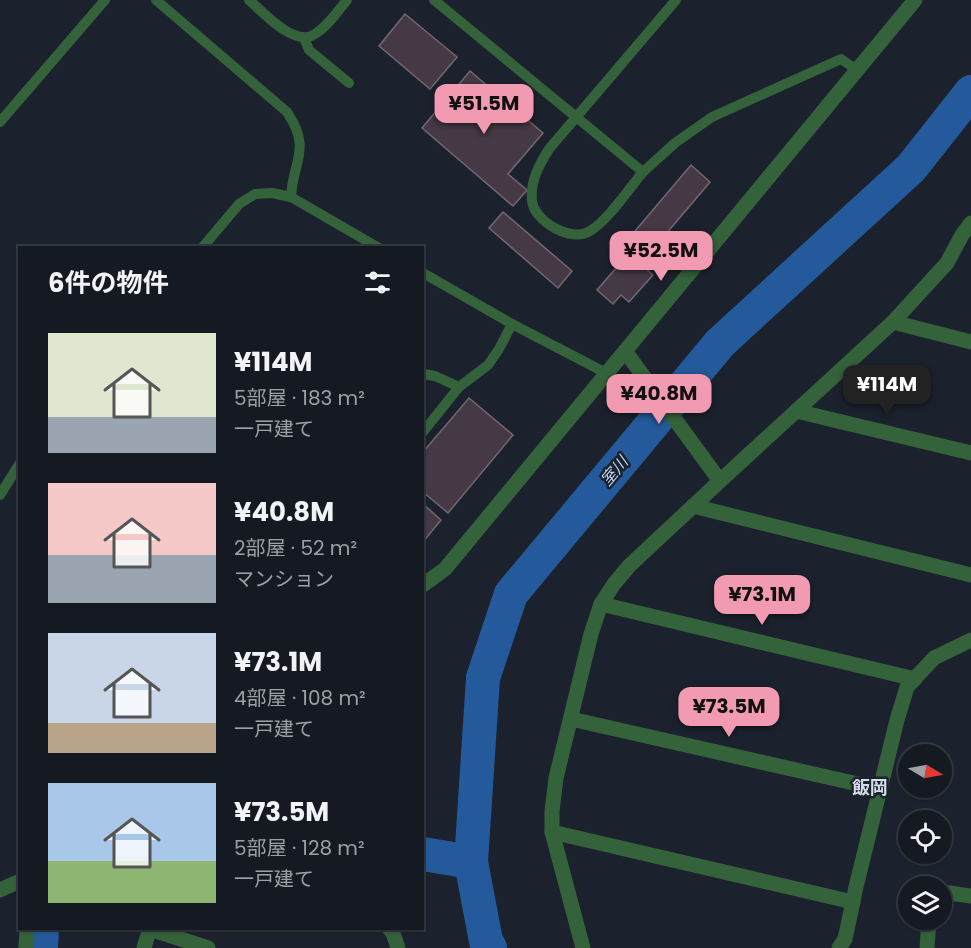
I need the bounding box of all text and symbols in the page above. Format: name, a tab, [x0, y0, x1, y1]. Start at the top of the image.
pin: ¥51.5M	[435, 84, 533, 135]
text: ¥51.5M	[449, 89, 519, 117]
pin: ¥52.5M	[612, 231, 710, 282]
text: ¥52.5M	[624, 236, 698, 264]
text: 6件の物件	[48, 265, 169, 301]
icon: filters	[361, 266, 394, 299]
text: ¥114M	[234, 344, 312, 380]
icon: home	[96, 357, 168, 429]
pin: ¥114M	[845, 365, 929, 416]
text: ¥114M	[857, 370, 917, 398]
pin: ¥40.8M	[610, 374, 708, 425]
text: ¥40.8M	[621, 379, 697, 407]
text: 5部屋 · 183 m²	[234, 384, 365, 412]
text: 一戸建て	[234, 415, 314, 443]
water label: 室川	[595, 450, 635, 491]
text: ¥40.8M	[234, 494, 334, 530]
icon: home	[96, 507, 168, 579]
text: 2部屋 · 52 m²	[234, 534, 357, 562]
text: マンション	[234, 565, 334, 593]
pin: ¥73.1M	[713, 575, 811, 626]
text: ¥73.1M	[728, 580, 796, 608]
text: ¥73.1M	[234, 644, 322, 680]
icon: home	[96, 657, 168, 729]
text: 4部屋 · 108 m²	[234, 684, 366, 712]
pin: ¥73.5M	[680, 687, 778, 738]
text: ¥73.5M	[692, 692, 766, 720]
text: 一戸建て	[234, 715, 314, 743]
north arrow	[898, 744, 952, 798]
map controls	[898, 744, 952, 930]
district label: 飯岡	[852, 775, 888, 800]
text: ¥73.5M	[234, 794, 329, 830]
icon: home	[96, 807, 168, 879]
button: locate	[898, 810, 952, 864]
text: 5部屋 · 128 m²	[234, 834, 365, 862]
text: 一戸建て	[234, 865, 314, 893]
button: layers	[898, 876, 952, 930]

